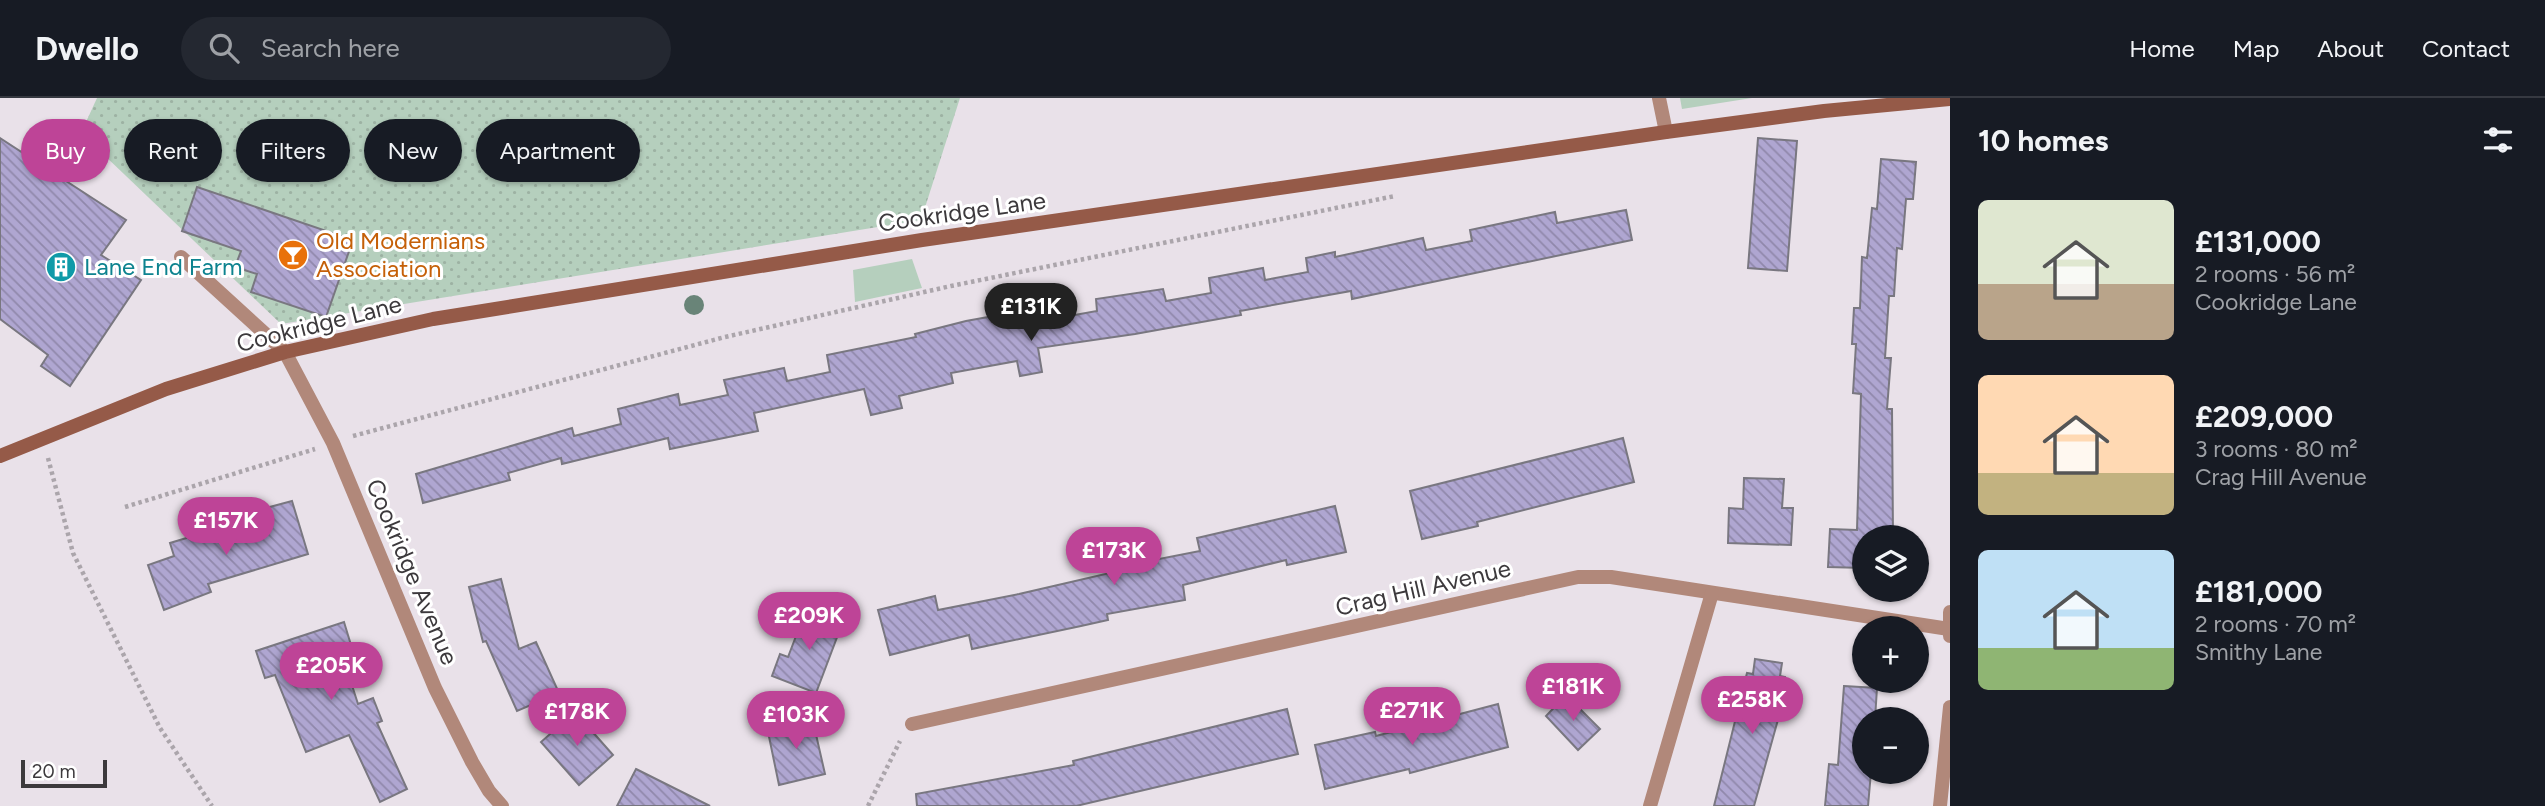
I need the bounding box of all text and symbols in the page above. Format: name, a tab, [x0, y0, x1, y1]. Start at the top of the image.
search box	[181, 17, 671, 80]
text: Dwello	[35, 29, 139, 68]
icon: search	[205, 29, 243, 67]
text: Search here	[261, 32, 400, 64]
text: Home	[2129, 34, 2195, 63]
text: Map	[2233, 34, 2279, 63]
text: About	[2317, 34, 2384, 63]
text: Contact	[2422, 34, 2510, 63]
chip: Buy	[21, 119, 110, 182]
chip: Rent	[124, 119, 222, 182]
chip: Filters	[236, 119, 350, 182]
chip: New	[364, 119, 462, 182]
chip: Apartment	[476, 119, 640, 182]
icon: filters	[2479, 121, 2517, 159]
text: 10 homes	[1978, 122, 2109, 159]
street label: Cookridge Lane	[876, 185, 1048, 238]
text: £131,000	[2195, 223, 2321, 260]
place label: Old Modernians Association	[316, 226, 485, 283]
icon: home	[2034, 228, 2118, 312]
bar icon: Old Modernians Association	[276, 238, 310, 272]
building icon: Lane End Farm	[44, 250, 78, 284]
place label: Lane End Farm	[84, 252, 242, 281]
text: 2 rooms · 56 m²	[2195, 260, 2355, 288]
pin: £131K	[982, 284, 1080, 343]
text: Cookridge Lane	[2195, 288, 2357, 316]
street label: Cookridge Lane	[233, 289, 404, 358]
text: £131K	[1000, 292, 1062, 320]
text: £209,000	[2195, 398, 2333, 435]
icon: home	[2034, 403, 2118, 487]
text: 3 rooms · 80 m²	[2195, 435, 2358, 463]
text: Crag Hill Avenue	[2195, 463, 2366, 491]
street label: Cookridge Avenue	[360, 475, 465, 669]
pin: £157K	[177, 498, 275, 557]
text: £157K	[194, 506, 258, 534]
map controls	[1852, 525, 1929, 784]
button: layers	[1852, 525, 1929, 602]
pin: £173K	[1065, 528, 1163, 587]
text: £173K	[1082, 536, 1146, 564]
street label: Crag Hill Avenue	[1332, 553, 1513, 622]
text: £181,000	[2195, 573, 2323, 610]
icon: home	[2034, 578, 2118, 662]
pin: £209K	[760, 592, 858, 652]
text: £209K	[774, 601, 844, 629]
text: 2 rooms · 70 m²	[2195, 610, 2356, 638]
button: +	[1852, 616, 1929, 693]
text: Smithy Lane	[2195, 638, 2322, 666]
pin: £205K	[282, 642, 380, 702]
text: £205K	[296, 651, 366, 679]
pin: £181K	[1524, 664, 1622, 723]
text: £181K	[1542, 672, 1604, 700]
pin: £258K	[1703, 676, 1801, 736]
text: £258K	[1717, 685, 1787, 713]
pin: £178K	[528, 688, 626, 748]
pin: £271K	[1363, 688, 1461, 747]
pin: £103K	[747, 692, 845, 751]
text: £271K	[1380, 696, 1444, 724]
text: £178K	[544, 697, 610, 725]
text: £103K	[763, 700, 829, 728]
button: −	[1852, 707, 1929, 784]
scale bar	[21, 757, 107, 789]
text: 20 m	[32, 760, 76, 783]

